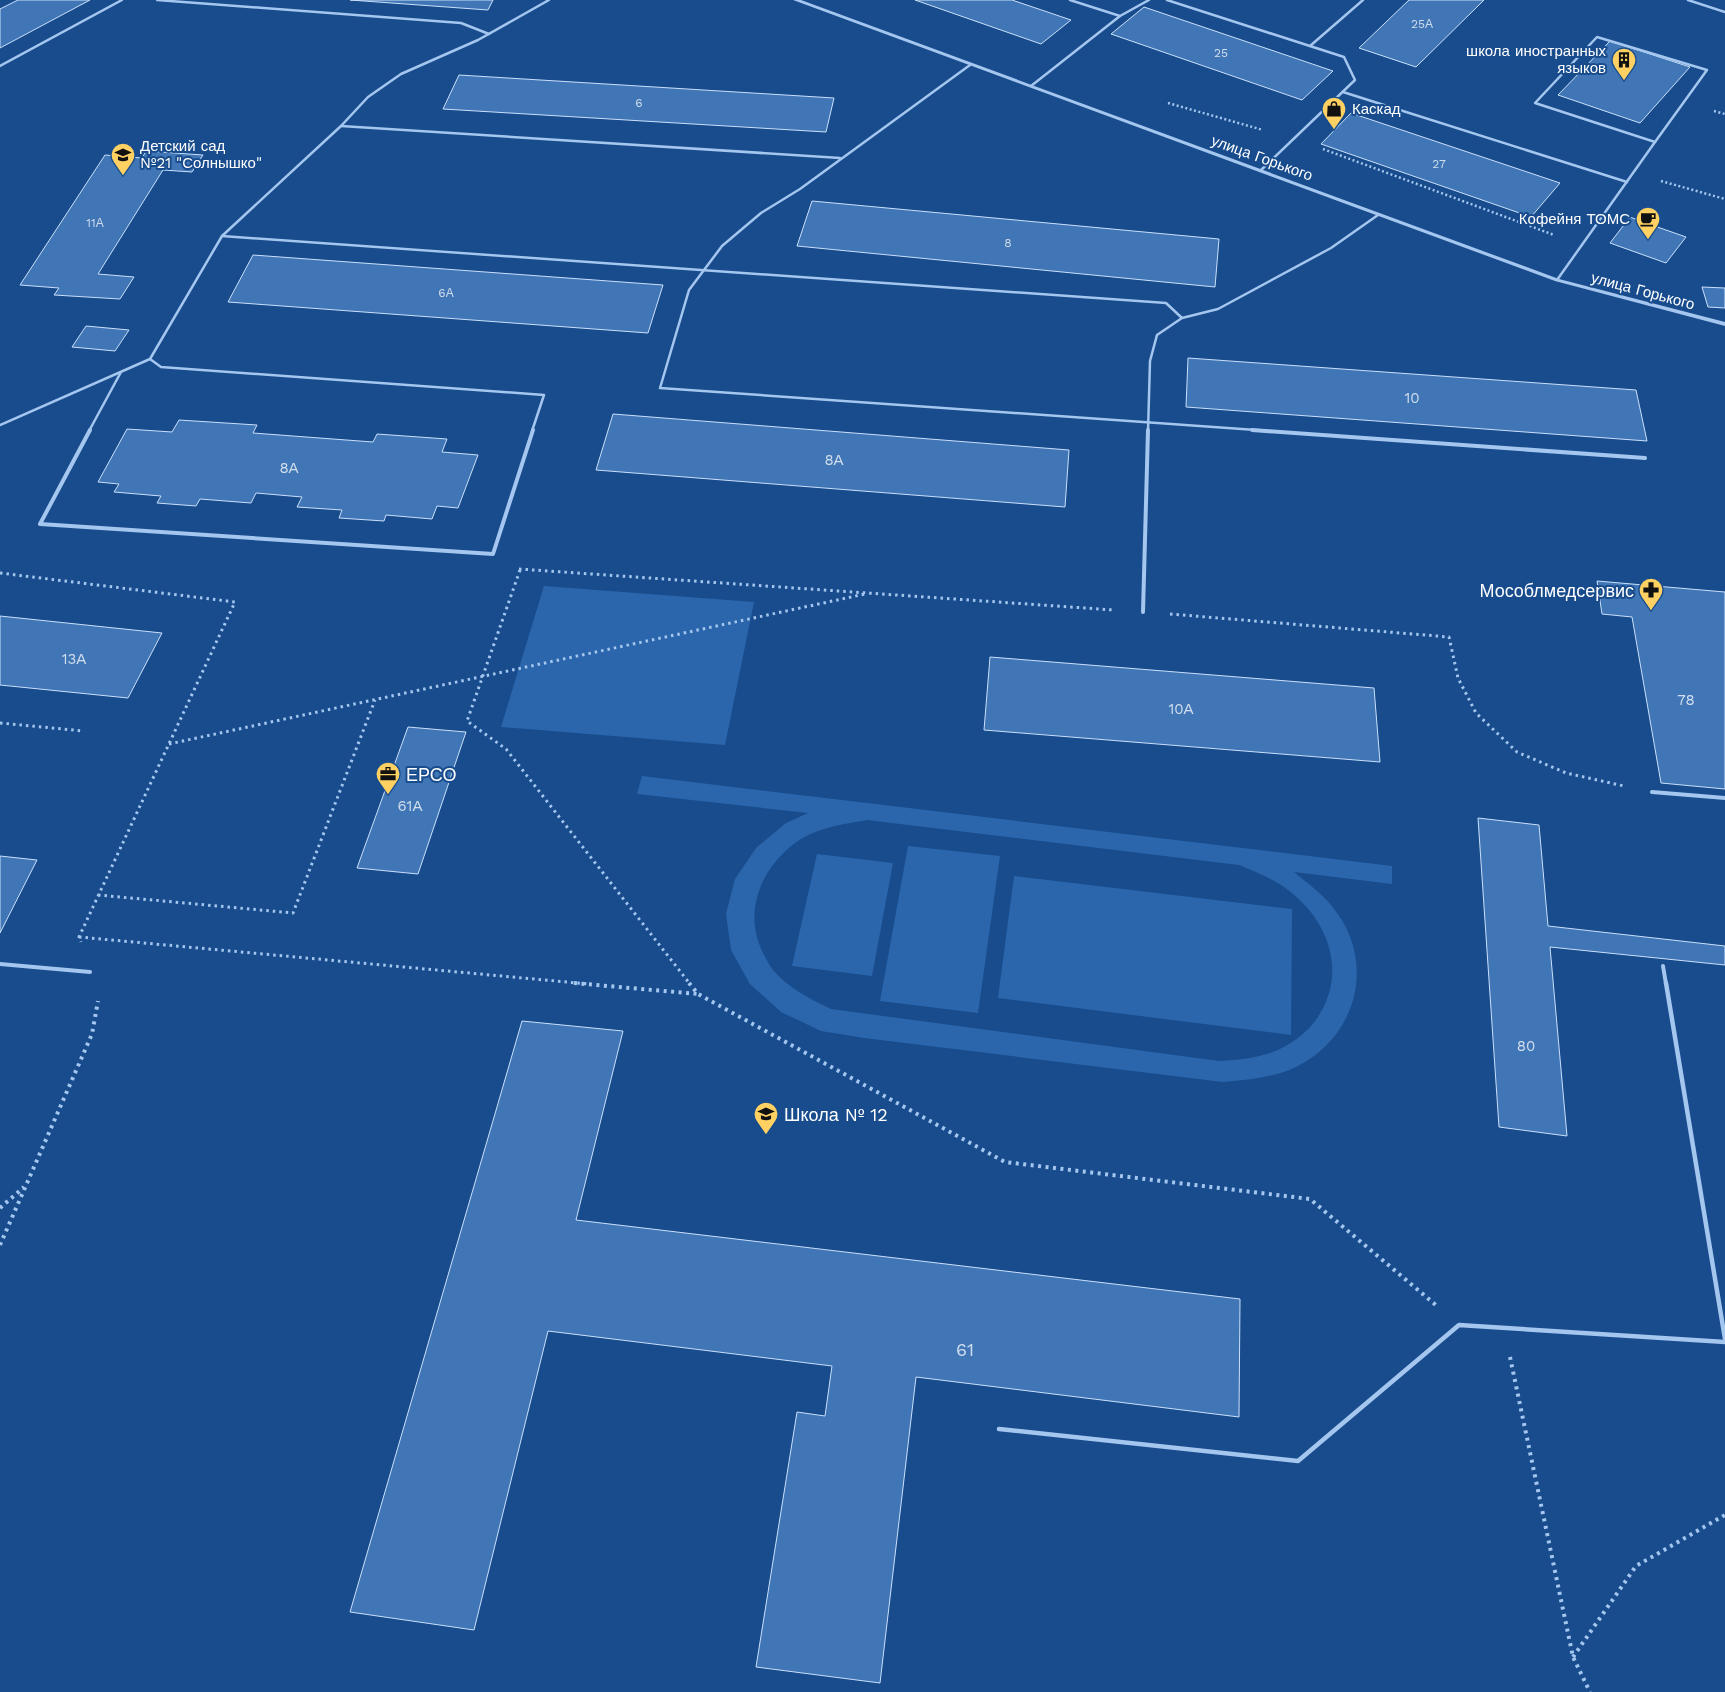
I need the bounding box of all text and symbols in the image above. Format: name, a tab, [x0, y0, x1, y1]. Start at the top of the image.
house number: 25А	[1411, 17, 1433, 31]
place label: школа иностранных языков	[1466, 42, 1606, 77]
house number: 25	[1214, 46, 1228, 60]
building icon: школа иностранных языков	[1611, 47, 1637, 81]
house number: 6	[635, 96, 643, 110]
shop icon: Каскад	[1321, 96, 1347, 130]
place label: Каскад	[1352, 100, 1401, 118]
street label: улица Горького	[1209, 131, 1315, 185]
place label: Детский сад №21 "Солнышко"	[140, 137, 262, 172]
school or university icon: Детский сад №21 "Солнышко"	[110, 142, 136, 176]
house number: 27	[1432, 157, 1446, 171]
cafe icon: Кофейня ТОМС	[1635, 206, 1661, 240]
place label: Кофейня ТОМС	[1519, 210, 1630, 228]
house number: 11А	[86, 216, 104, 230]
house number: 8	[1004, 236, 1012, 250]
street label: улица Горького	[1589, 269, 1697, 313]
house number: 6А	[438, 286, 454, 300]
house number: 10	[1404, 389, 1420, 407]
house number: 8А	[824, 451, 844, 469]
house number: 8А	[279, 459, 299, 477]
pharmacy icon: Мособлмедсервис	[1638, 577, 1664, 611]
place label: Мособлмедсервис	[1479, 580, 1634, 601]
house number: 13А	[62, 650, 86, 668]
house number: 78	[1677, 691, 1695, 709]
house number: 10А	[1168, 700, 1194, 718]
office icon: ЕРСО	[375, 761, 401, 795]
place label: ЕРСО	[406, 764, 456, 785]
house number: 61А	[398, 797, 422, 815]
house number: 80	[1517, 1037, 1535, 1055]
school or university icon: Школа № 12	[753, 1101, 779, 1135]
place label: Школа № 12	[784, 1104, 888, 1125]
house number: 61	[956, 1339, 974, 1360]

